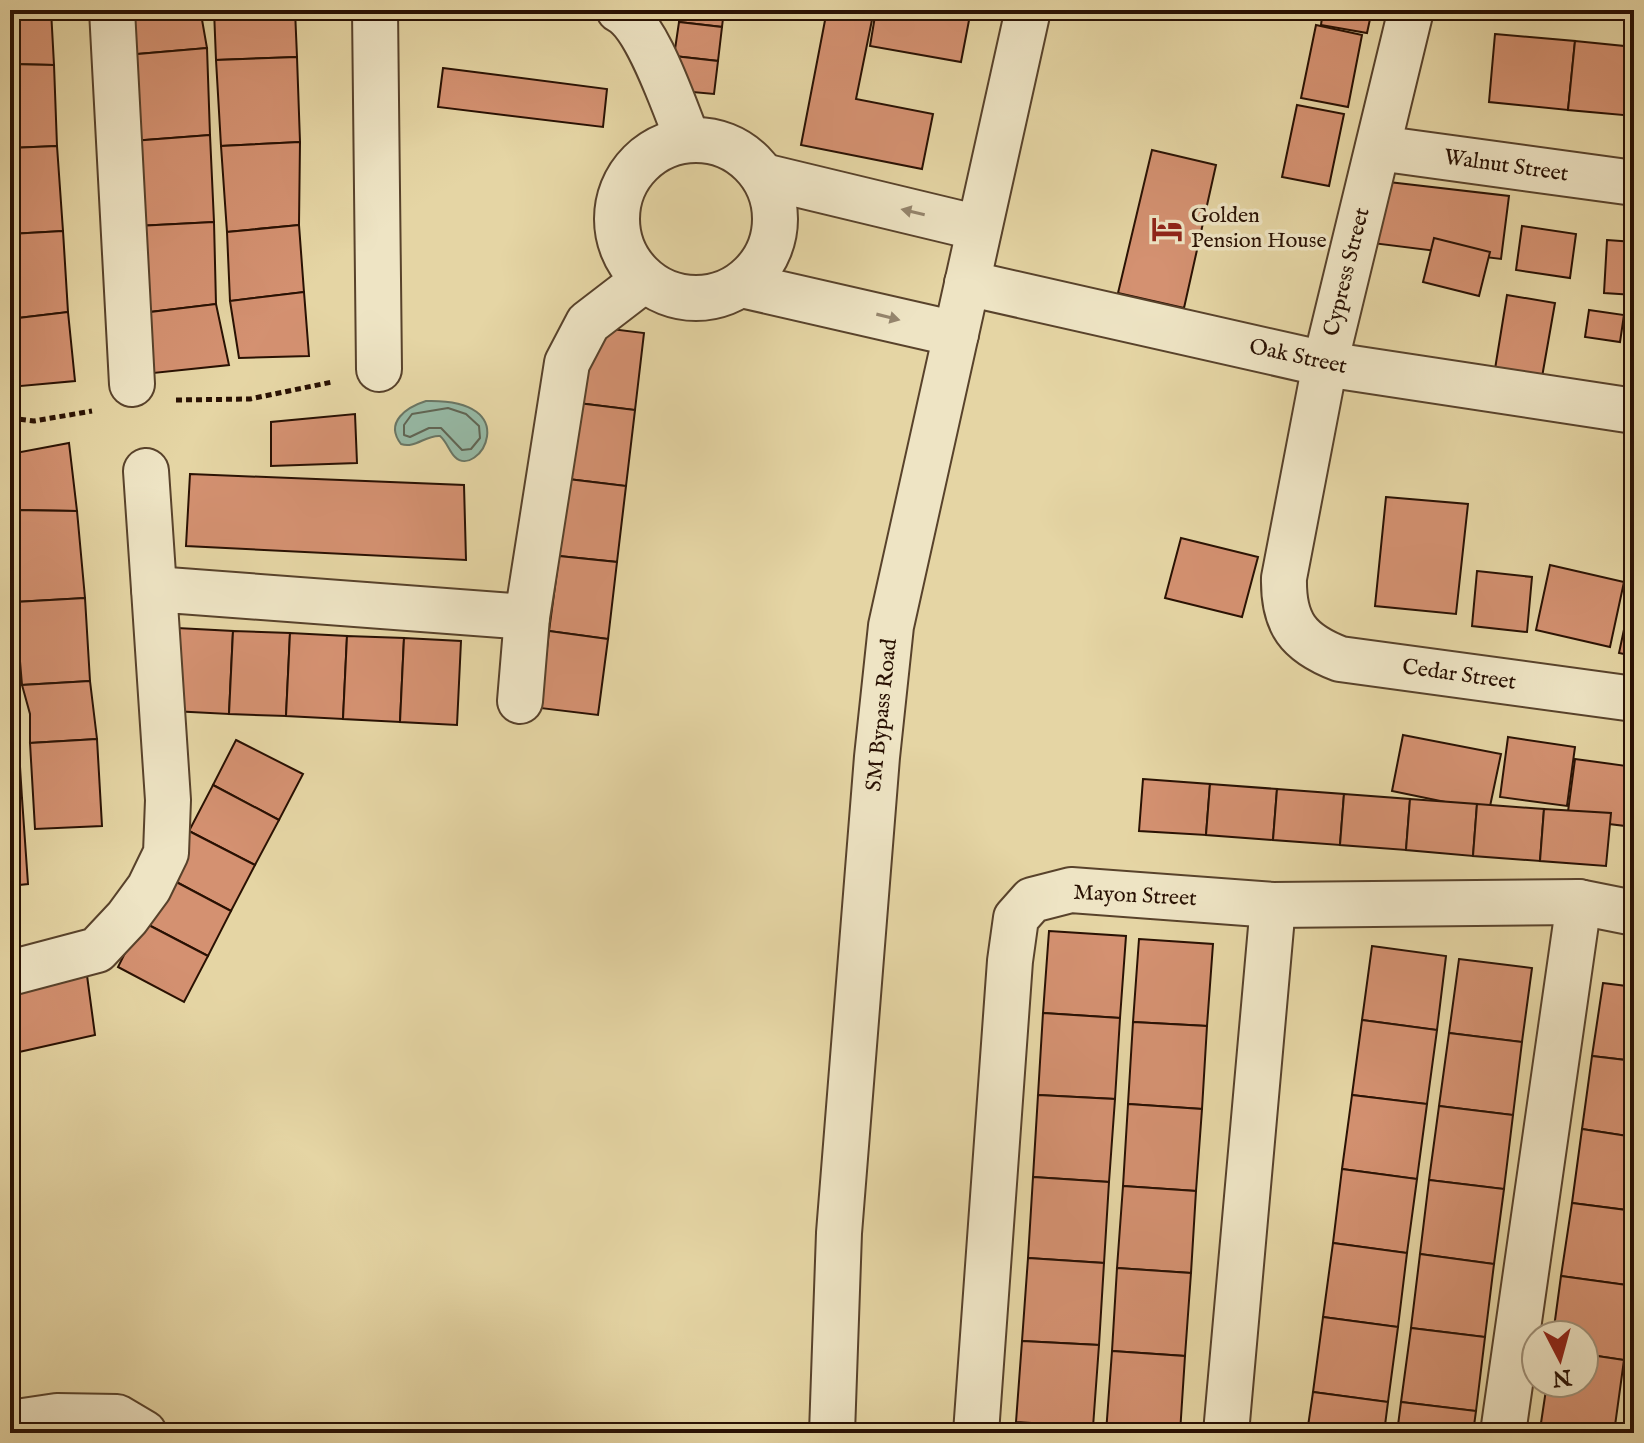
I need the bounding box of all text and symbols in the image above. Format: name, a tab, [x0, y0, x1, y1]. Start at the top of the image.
street label: Walnut Street	[1442, 143, 1570, 189]
place label: Golden Pension House	[1191, 202, 1327, 255]
street label: Cypress Street	[1318, 204, 1377, 339]
one-way arrow	[900, 205, 925, 218]
hotel icon: Golden Pension House	[1150, 212, 1184, 246]
one-way arrow	[876, 311, 901, 324]
street label: Oak Street	[1247, 333, 1350, 381]
street label: SM Bypass Road	[860, 637, 904, 793]
street label: Cedar Street	[1400, 653, 1518, 697]
street label: Mayon Street	[1073, 879, 1198, 913]
north arrow	[1520, 1319, 1600, 1399]
text: N	[1551, 1362, 1574, 1392]

